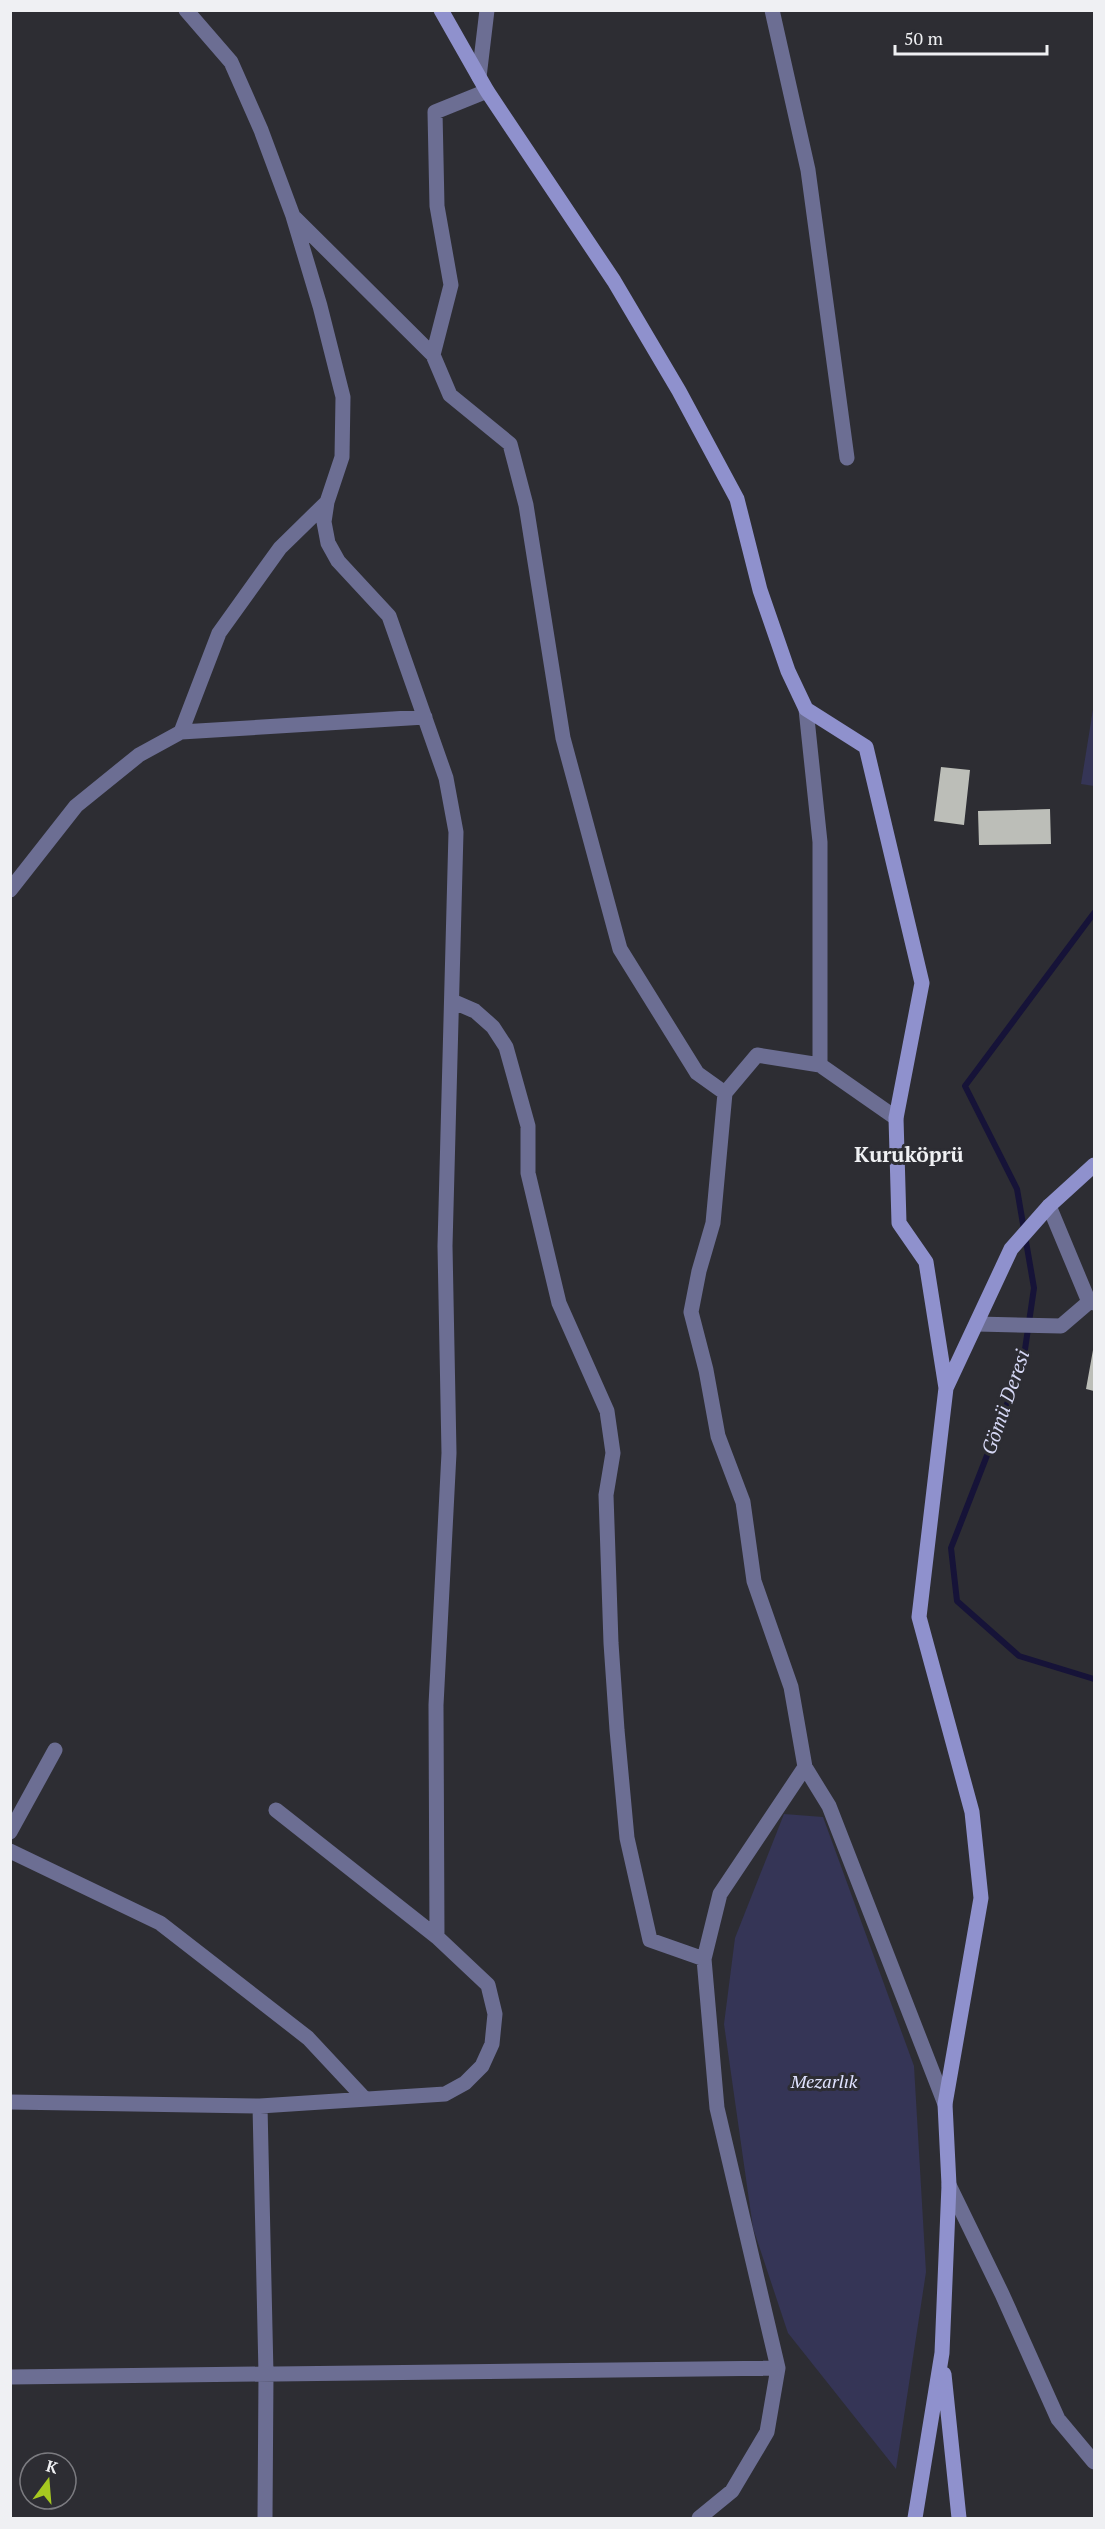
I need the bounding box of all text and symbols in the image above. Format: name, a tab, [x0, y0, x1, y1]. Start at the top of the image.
scale bar	[895, 18, 1046, 56]
text: 50 m	[904, 26, 944, 50]
district label: Kuruköprü	[854, 1140, 964, 1168]
water label: Gömü Deresi	[974, 1346, 1036, 1458]
park label: Mezarlık	[790, 2069, 858, 2093]
north arrow	[18, 2451, 78, 2511]
text: K	[44, 2454, 61, 2479]

